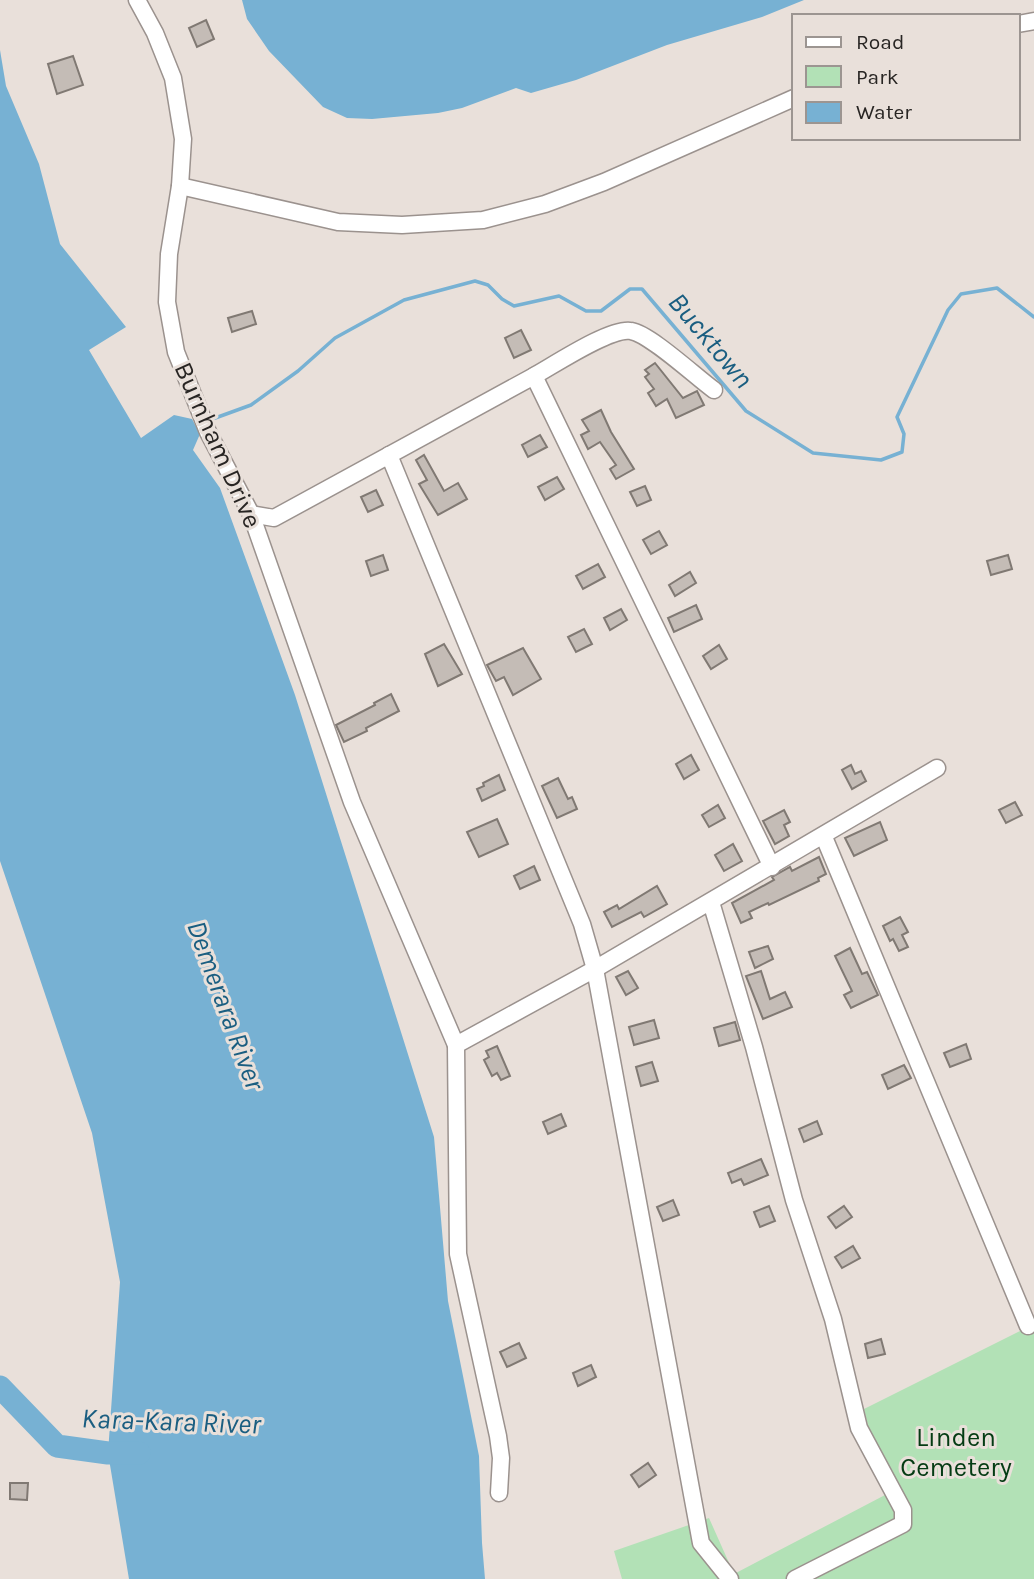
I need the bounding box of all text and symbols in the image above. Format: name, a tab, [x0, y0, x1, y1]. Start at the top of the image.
legend	[792, 14, 1020, 140]
text: Road	[856, 30, 904, 54]
text: Park	[856, 65, 899, 89]
text: Water	[856, 100, 912, 124]
water label: Bucktown	[661, 285, 761, 395]
street label: Burnham Drive	[168, 357, 268, 533]
water label: Demerara River	[180, 916, 272, 1095]
water label: Kara-Kara River	[81, 1401, 263, 1441]
park label: Linden Cemetery	[900, 1422, 1012, 1483]

